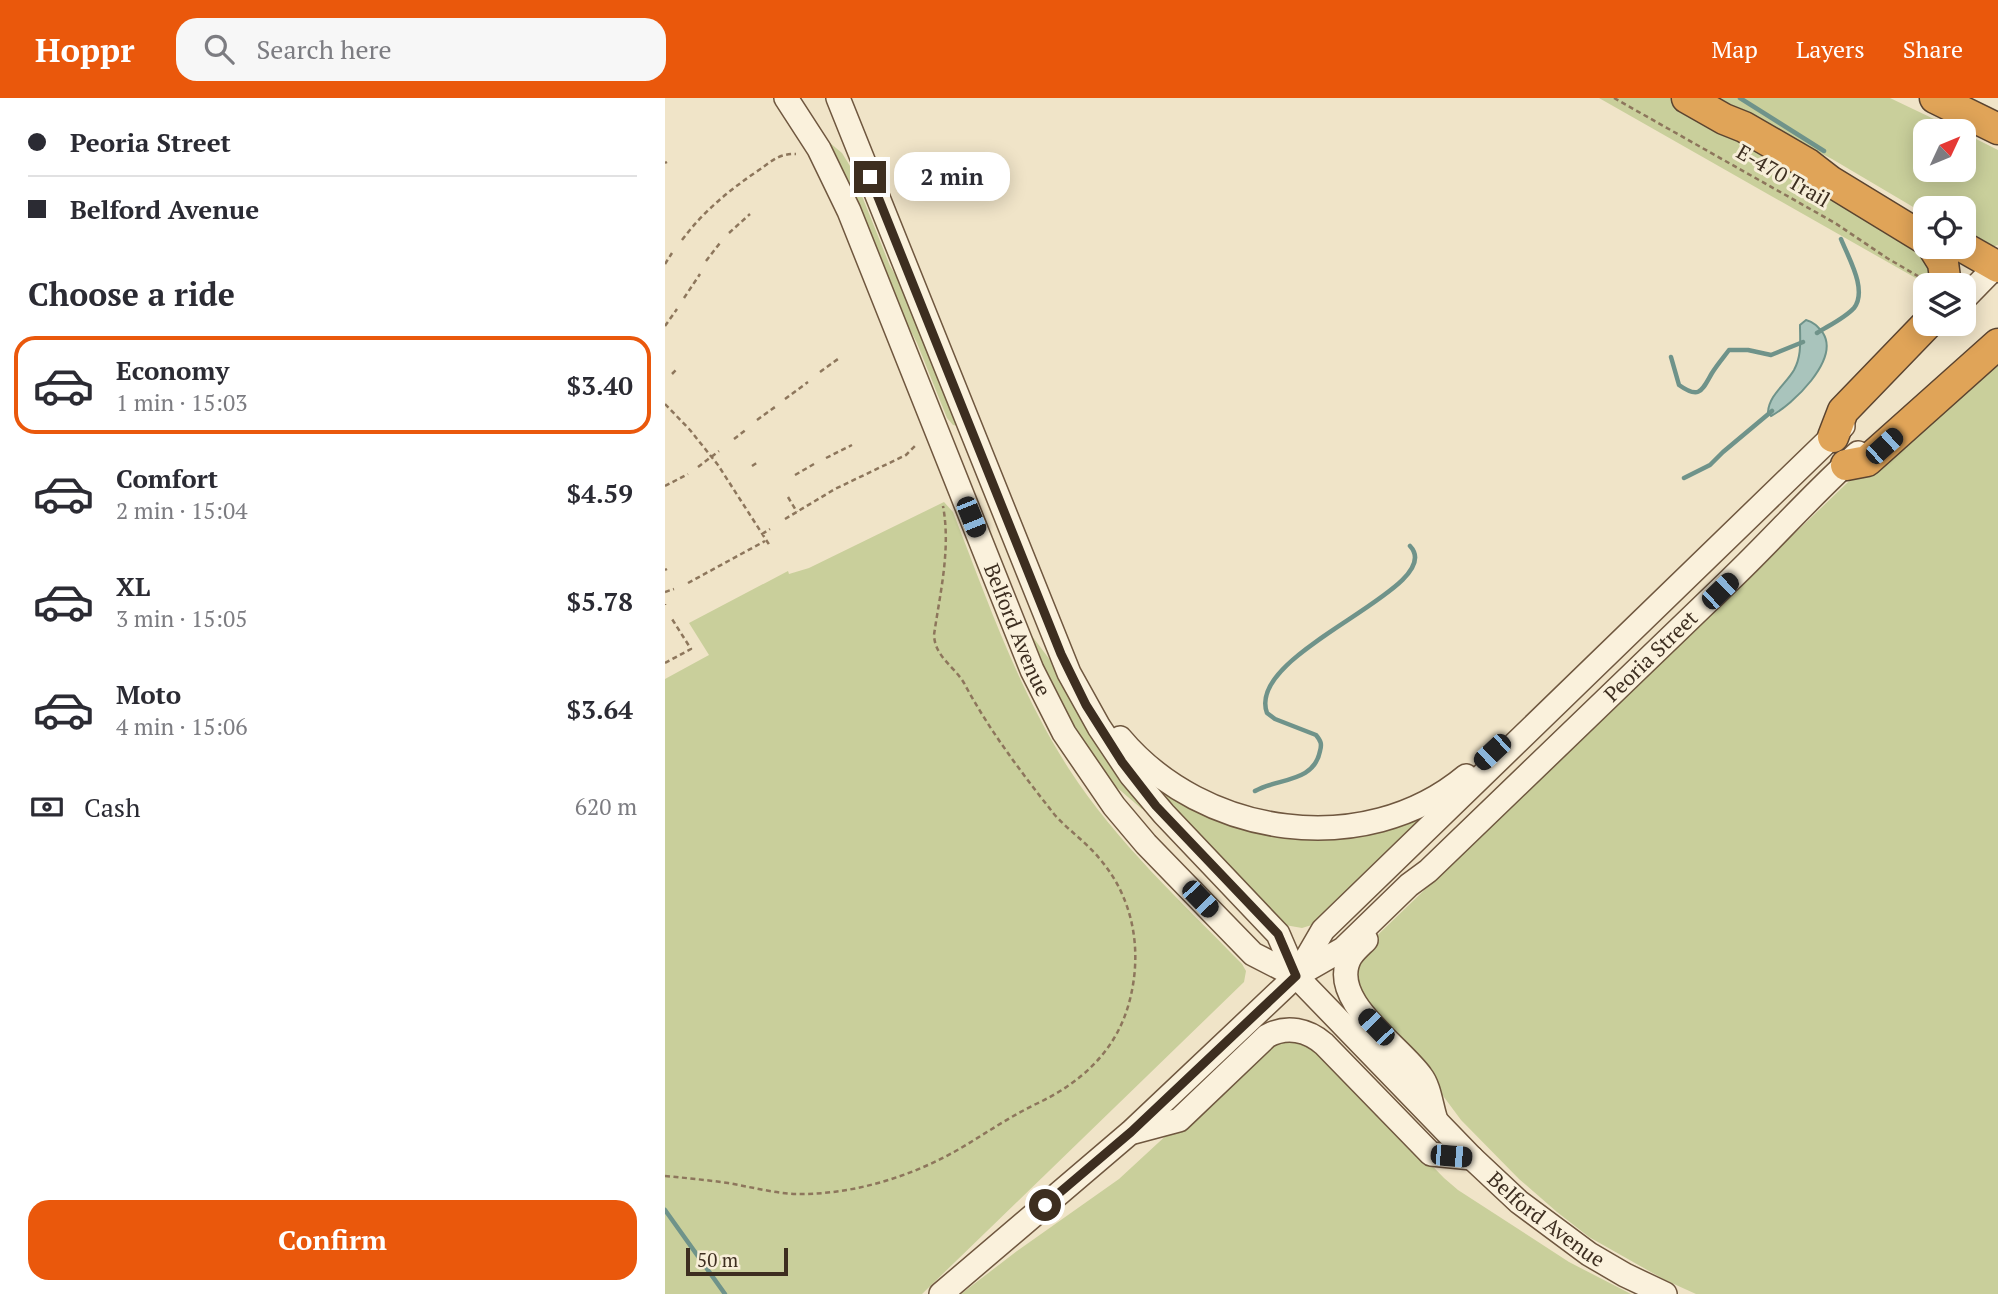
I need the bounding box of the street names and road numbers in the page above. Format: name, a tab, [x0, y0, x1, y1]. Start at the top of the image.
street label: E-470 Trail	[1732, 137, 1835, 213]
street label: Belford Avenue	[978, 559, 1058, 701]
street label: Peoria Street	[1597, 604, 1704, 707]
street label: Belford Avenue	[1482, 1165, 1610, 1273]

